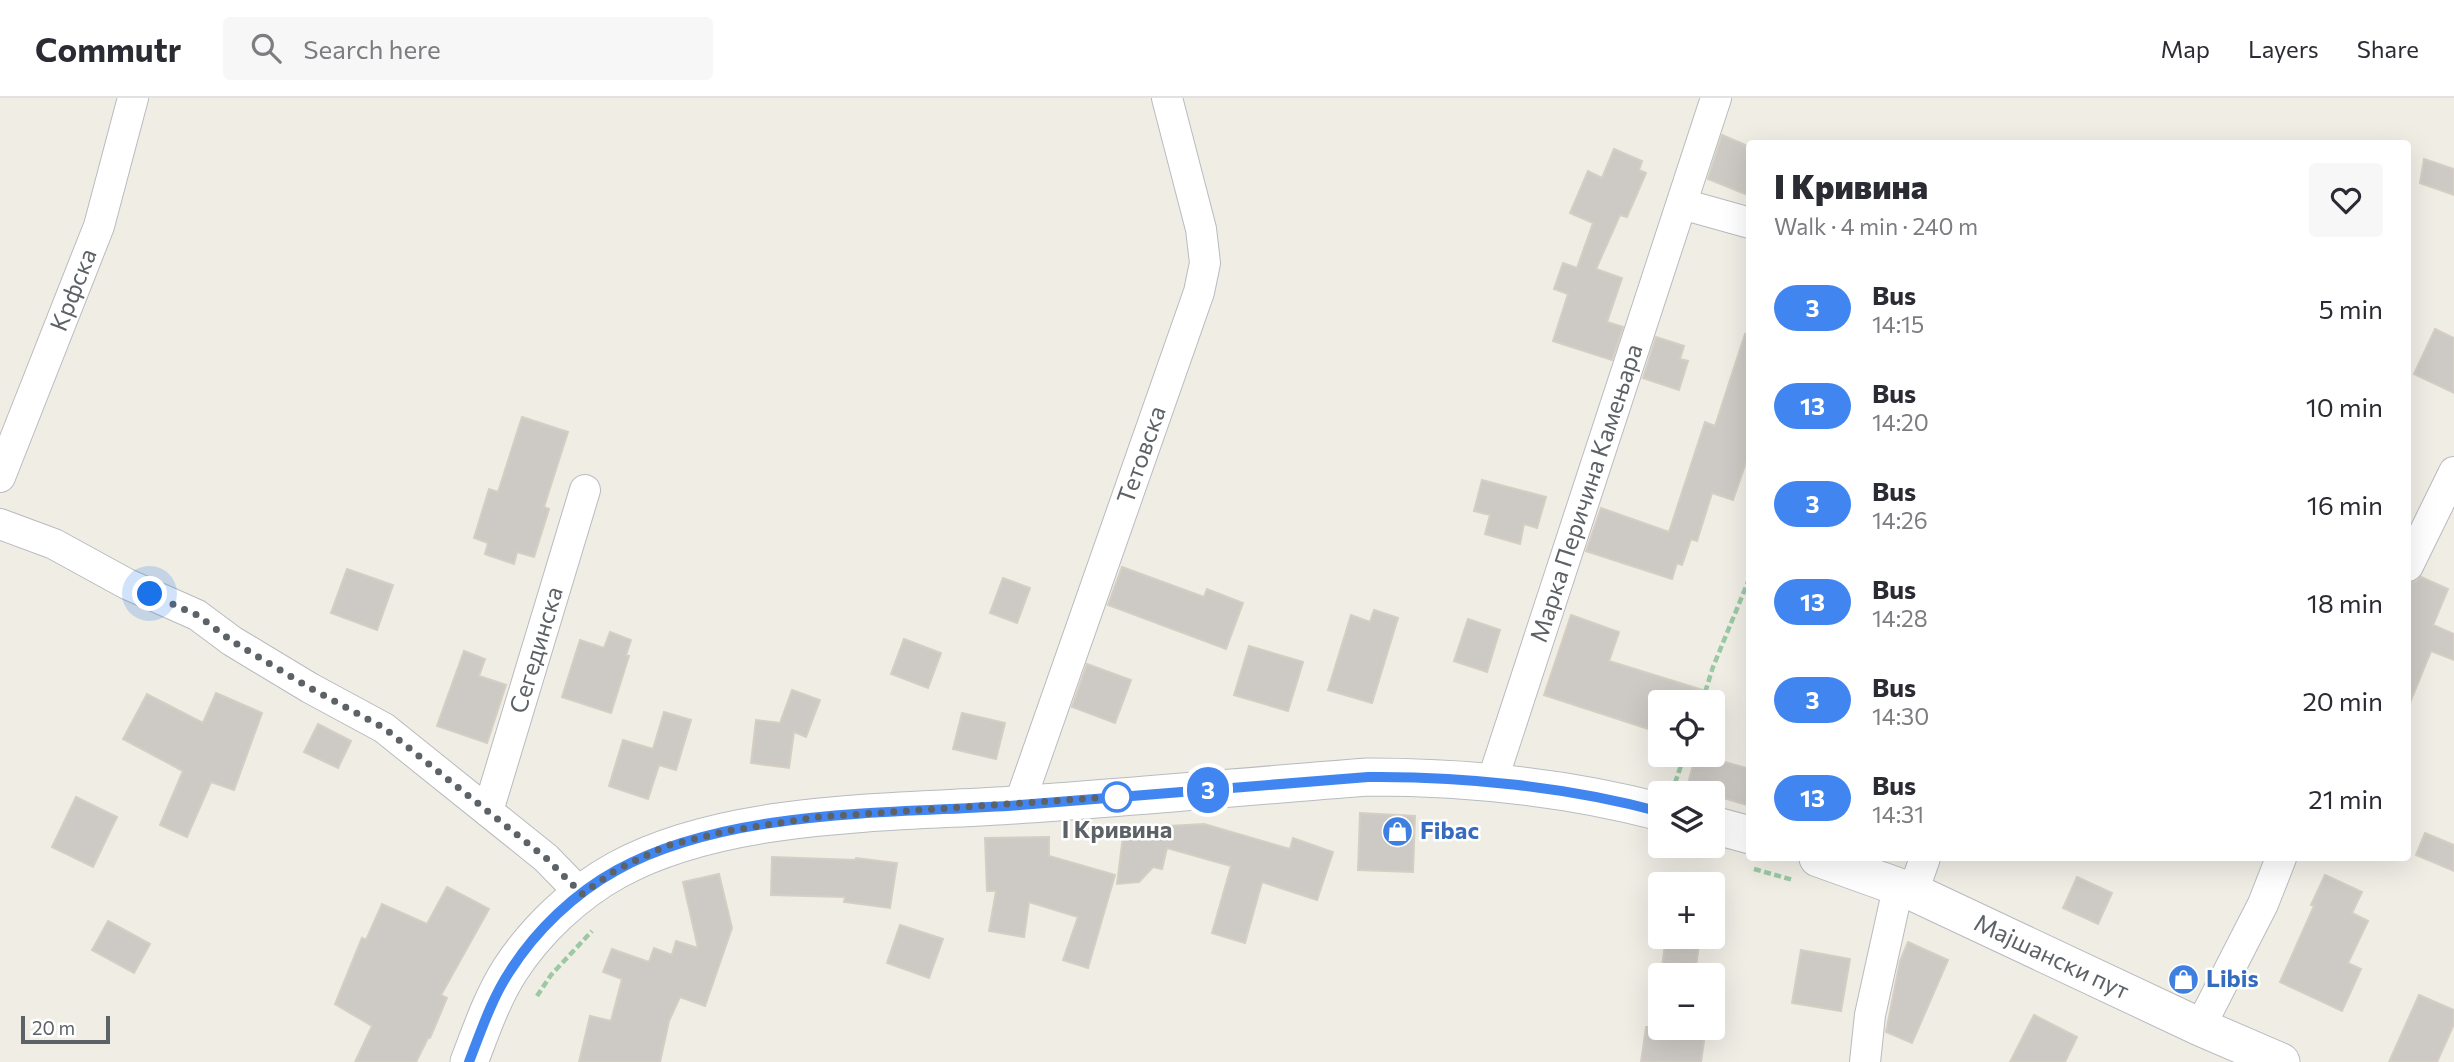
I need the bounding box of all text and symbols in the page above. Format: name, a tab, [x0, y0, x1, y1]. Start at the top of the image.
search box	[223, 17, 713, 80]
text: Commutr	[35, 28, 181, 69]
icon: search	[247, 29, 285, 67]
text: Search here	[303, 33, 441, 64]
text: Map	[2161, 34, 2210, 63]
text: Layers	[2248, 34, 2319, 63]
text: Share	[2357, 34, 2419, 63]
button: heart	[2309, 163, 2383, 237]
text: I Кривина	[1774, 165, 1928, 206]
text: Walk · 4 min · 240 m	[1774, 212, 1978, 240]
street label: Крфска	[43, 244, 102, 335]
text: Bus	[1872, 279, 1916, 310]
text: 3	[1806, 293, 1819, 322]
text: 5 min	[2319, 293, 2383, 324]
text: 14:15	[1872, 310, 1924, 338]
street label: Марка Перичина Камењара	[1523, 340, 1648, 645]
text: Bus	[1872, 377, 1916, 408]
text: 13	[1800, 391, 1825, 420]
text: 10 min	[2306, 391, 2383, 422]
street label: Тетовска	[1110, 402, 1171, 507]
text: 14:20	[1872, 408, 1929, 436]
text: Bus	[1872, 475, 1916, 506]
text: 3	[1806, 489, 1819, 518]
text: 16 min	[2307, 489, 2383, 520]
text: 14:26	[1872, 506, 1928, 534]
text: Bus	[1872, 573, 1916, 604]
your location	[132, 576, 167, 611]
street label: Сегединска	[502, 583, 568, 717]
text: 13	[1800, 587, 1825, 616]
text: 18 min	[2307, 587, 2383, 618]
text: 14:28	[1872, 604, 1928, 632]
text: Bus	[1872, 671, 1916, 702]
text: 3	[1806, 685, 1819, 714]
text: 20 min	[2302, 685, 2383, 716]
map controls	[1648, 690, 1725, 1040]
button: locate	[1648, 690, 1725, 767]
text: 14:30	[1872, 702, 1929, 730]
line badge: 3	[1185, 767, 1231, 813]
text: Bus	[1872, 769, 1916, 800]
text: 3	[1201, 775, 1215, 804]
button: layers	[1648, 781, 1725, 858]
marker: I Кривина	[1102, 782, 1132, 812]
text: 13	[1800, 783, 1825, 812]
text: 21 min	[2308, 783, 2383, 814]
text: 14:31	[1872, 800, 1924, 828]
place label: I Кривина	[1062, 814, 1172, 843]
shop icon: Fibac	[1380, 814, 1414, 848]
place label: Fibac	[1420, 815, 1479, 844]
button: +	[1648, 872, 1725, 949]
street label: Мајшански пут	[1970, 907, 2134, 1005]
shop icon: Libis	[2166, 962, 2200, 996]
button: −	[1648, 963, 1725, 1040]
place label: Libis	[2206, 963, 2259, 992]
scale bar	[21, 1013, 110, 1045]
text: 20 m	[32, 1016, 75, 1039]

